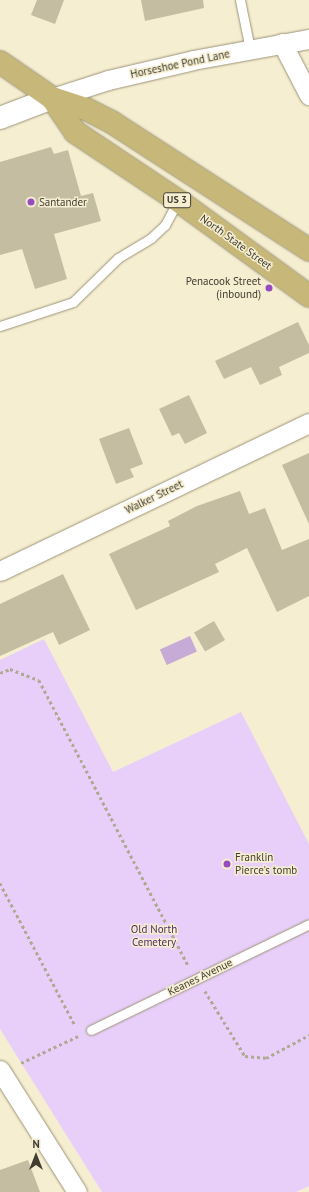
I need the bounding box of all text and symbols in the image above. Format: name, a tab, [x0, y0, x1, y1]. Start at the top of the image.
street label: Horseshoe Pond Lane	[129, 47, 231, 81]
road number: US 3	[163, 192, 191, 208]
place label: Santander	[39, 195, 87, 209]
marker: Santander	[26, 197, 36, 207]
street label: North State Street	[198, 212, 274, 272]
place label: Penacook Street (inbound)	[185, 275, 261, 301]
marker: Penacook Street (inbound)	[264, 283, 274, 293]
street label: Walker Street	[123, 477, 185, 517]
place label: Franklin Pierce's tomb	[235, 851, 297, 877]
marker: Franklin Pierce's tomb	[222, 859, 232, 869]
park label: Old North Cemetery	[131, 923, 177, 949]
street label: Keanes Avenue	[165, 956, 235, 998]
north arrow	[16, 1136, 56, 1176]
text: N	[32, 1137, 40, 1151]

